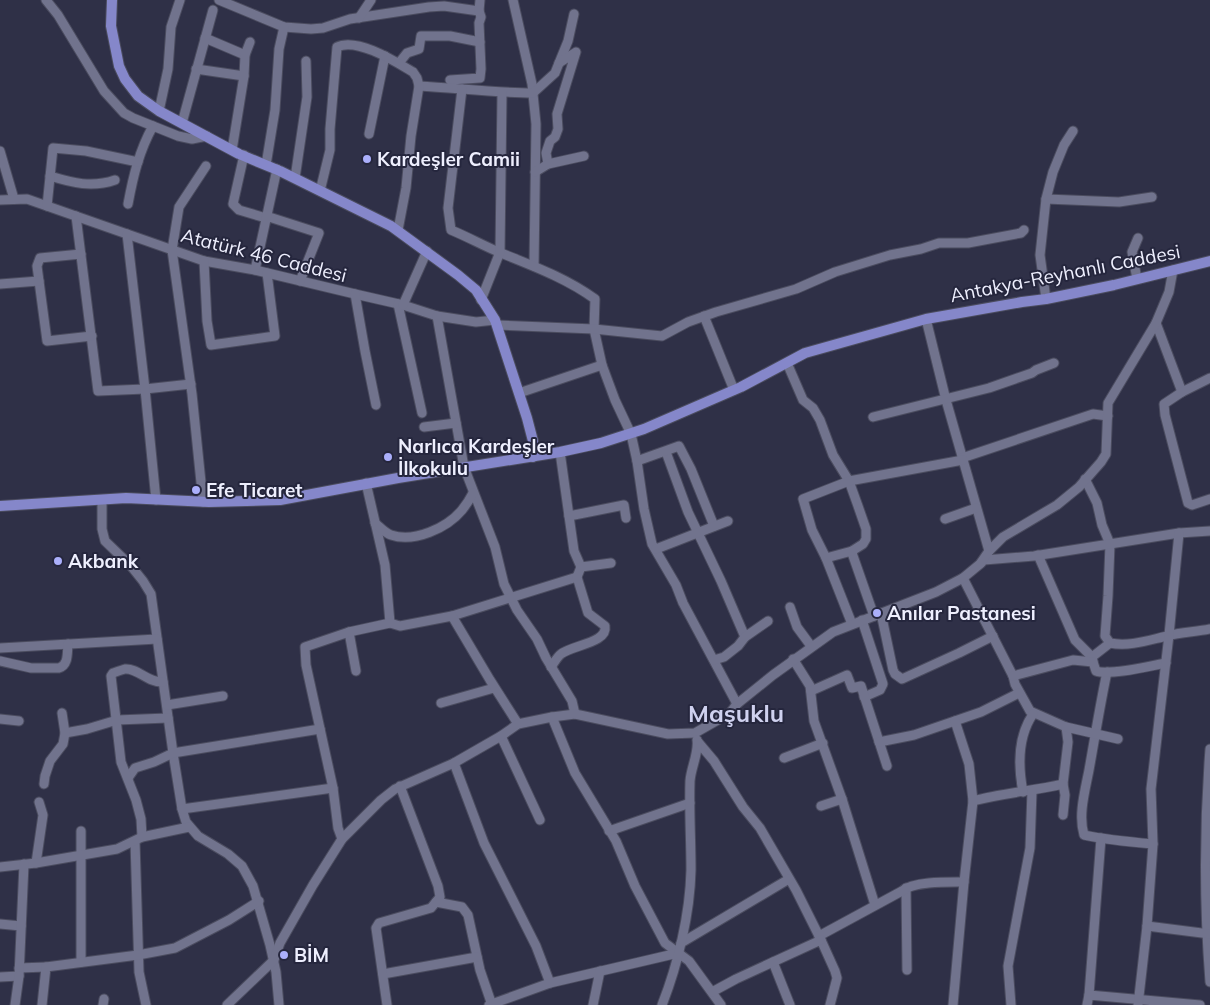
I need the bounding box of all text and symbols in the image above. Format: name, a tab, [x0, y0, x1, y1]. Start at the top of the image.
place label: Kardeşler Camii	[377, 147, 520, 171]
marker: Kardeşler Camii	[361, 153, 373, 165]
street label: Atatürk 46 Caddesi	[179, 223, 349, 287]
street label: Antakya-Reyhanlı Caddesi	[948, 239, 1182, 307]
place label: Narlıca Kardeşler İlkokulu	[398, 434, 555, 480]
marker: Narlıca Kardeşler İlkokulu	[382, 451, 394, 463]
place label: Efe Ticaret	[206, 478, 302, 502]
marker: Efe Ticaret	[190, 484, 202, 496]
place label: Akbank	[68, 549, 139, 573]
marker: Akbank	[52, 555, 64, 567]
place label: Anılar Pastanesi	[887, 601, 1036, 625]
marker: Anılar Pastanesi	[871, 607, 883, 619]
district label: Maşuklu	[688, 698, 784, 728]
place label: BİM	[294, 943, 329, 967]
marker: BİM	[278, 949, 290, 961]

